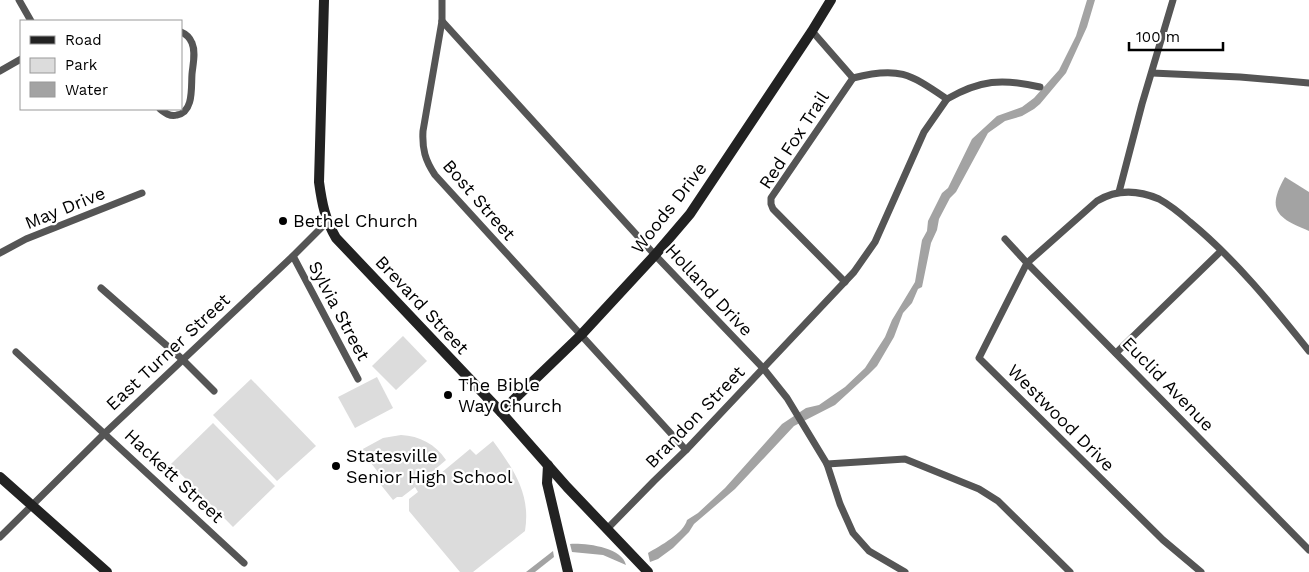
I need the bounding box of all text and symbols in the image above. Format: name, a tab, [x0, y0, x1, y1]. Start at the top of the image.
legend	[20, 20, 182, 110]
scale bar	[1129, 20, 1223, 52]
text: 100 m	[1136, 28, 1180, 46]
text: Road	[65, 31, 102, 49]
text: Park	[65, 56, 98, 74]
text: Water	[65, 81, 108, 99]
street label: Red Fox Trail	[754, 87, 833, 192]
street label: Bost Street	[439, 155, 520, 245]
street label: Woods Drive	[626, 158, 711, 257]
street label: May Drive	[22, 182, 108, 233]
place label: Bethel Church	[293, 210, 418, 231]
marker: Bethel Church	[277, 215, 289, 227]
street label: Holland Drive	[661, 239, 757, 340]
street label: Brevard Street	[371, 251, 474, 359]
street label: Sylvia Street	[304, 257, 375, 365]
street label: East Turner Street	[102, 289, 234, 414]
street label: Euclid Avenue	[1118, 332, 1219, 435]
street label: Westwood Drive	[1003, 360, 1119, 476]
street label: Brandon Street	[641, 361, 749, 472]
place label: The Bible Way Church	[458, 374, 562, 416]
marker: The Bible Way Church	[442, 389, 454, 401]
street label: Hackett Street	[121, 424, 229, 527]
place label: Statesville Senior High School	[346, 445, 513, 487]
marker: Statesville Senior High School	[330, 460, 342, 472]

